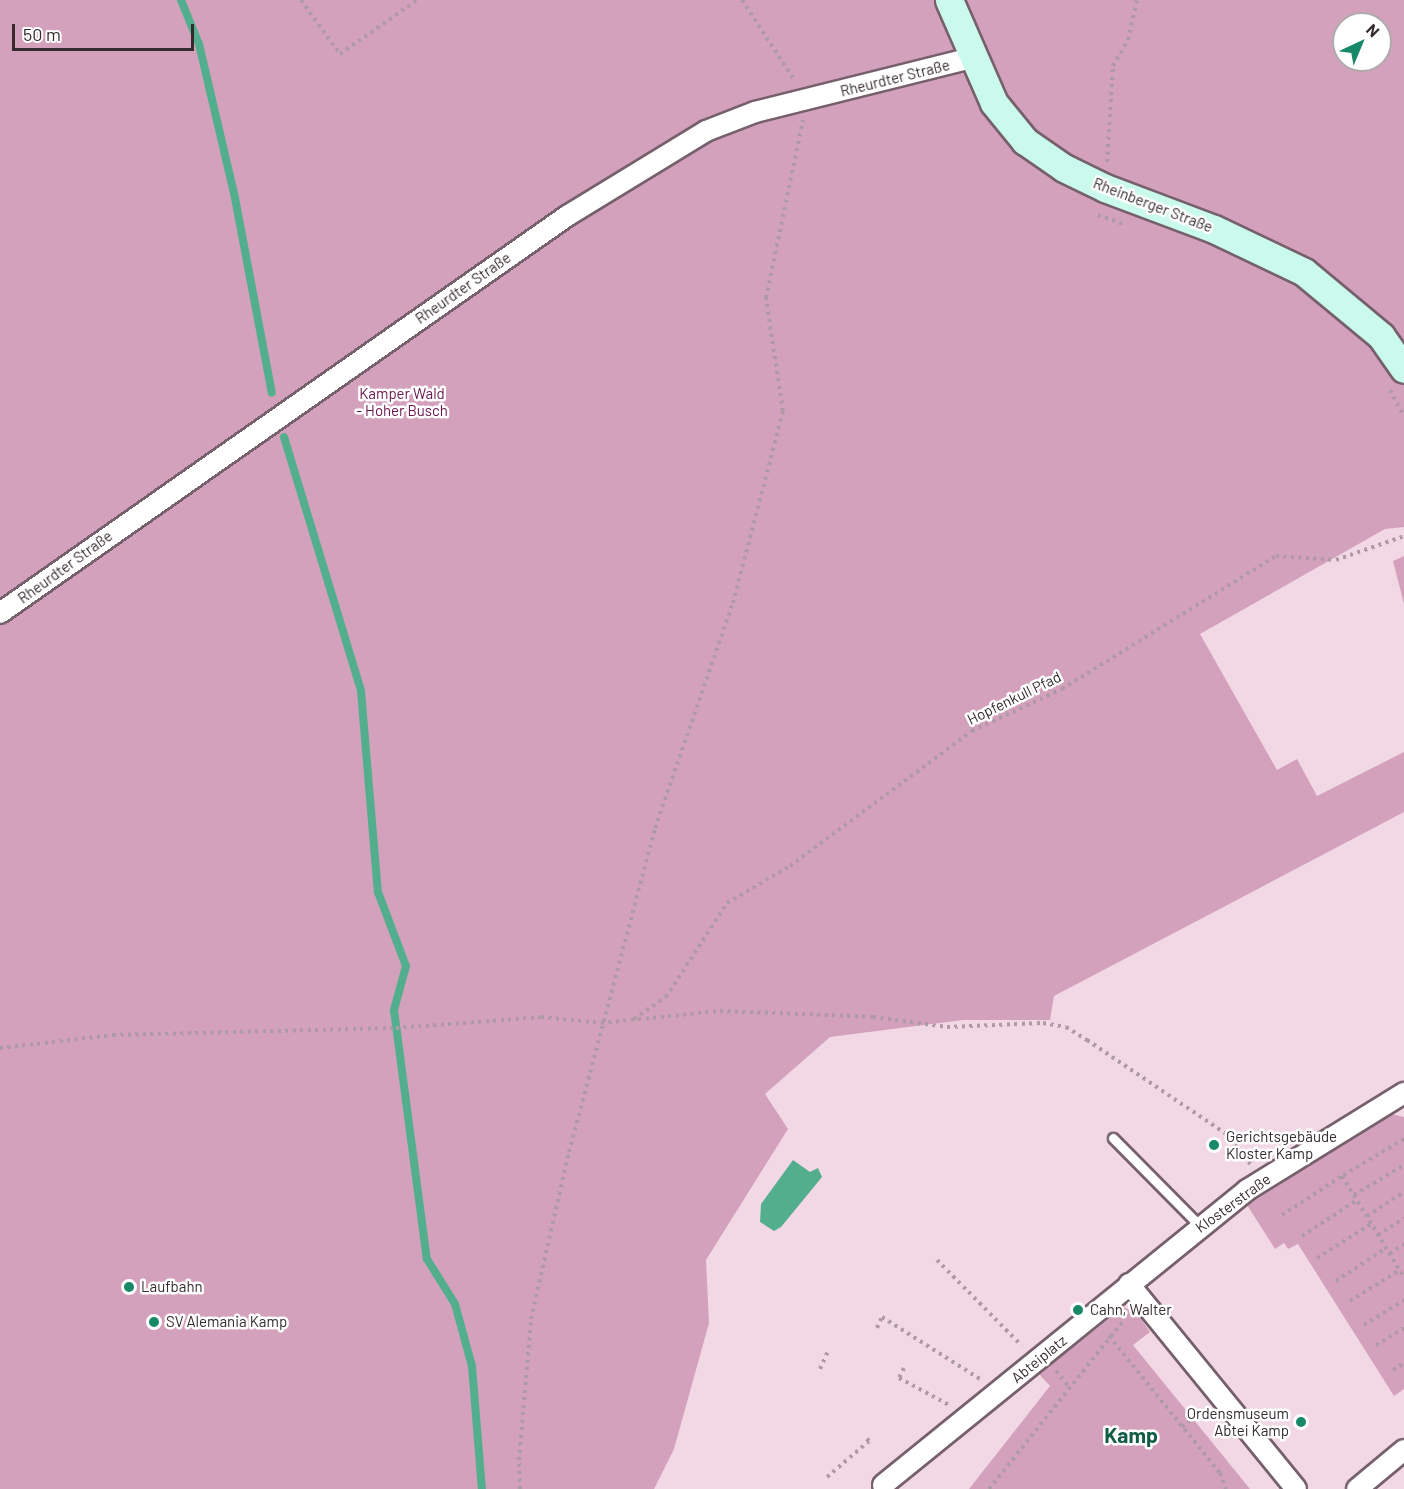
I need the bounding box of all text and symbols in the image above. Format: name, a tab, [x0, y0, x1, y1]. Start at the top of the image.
scale bar	[15, 12, 196, 50]
north arrow	[1332, 12, 1392, 72]
text: N	[1363, 20, 1384, 41]
text: 50 m	[23, 23, 61, 45]
street label: Rheurdter Straße	[838, 56, 952, 100]
street label: Rheinberger Straße	[1091, 174, 1215, 236]
street label: Rheurdter Straße	[412, 248, 514, 328]
park label: Kamper Wald - Hoher Busch	[356, 384, 448, 419]
street label: Rheurdter Straße	[14, 527, 116, 607]
street label: Hopfenkull Pfad	[964, 668, 1064, 728]
place label: Gerichtsgebäude Kloster Kamp	[1226, 1127, 1337, 1162]
marker: Gerichtsgebäude Kloster Kamp	[1207, 1138, 1221, 1152]
street label: Klosterstraße	[1192, 1170, 1274, 1236]
place label: Laufbahn	[141, 1278, 203, 1296]
marker: Laufbahn	[122, 1280, 136, 1294]
place label: Cahn, Walter	[1090, 1301, 1172, 1319]
marker: Cahn, Walter	[1071, 1303, 1085, 1317]
place label: SV Alemania Kamp	[166, 1313, 287, 1331]
marker: SV Alemania Kamp	[147, 1315, 161, 1329]
street label: Abteiplatz	[1008, 1331, 1070, 1387]
place label: Ordensmuseum Abtei Kamp	[1187, 1404, 1289, 1439]
marker: Ordensmuseum Abtei Kamp	[1294, 1415, 1308, 1429]
district label: Kamp	[1104, 1422, 1158, 1448]

